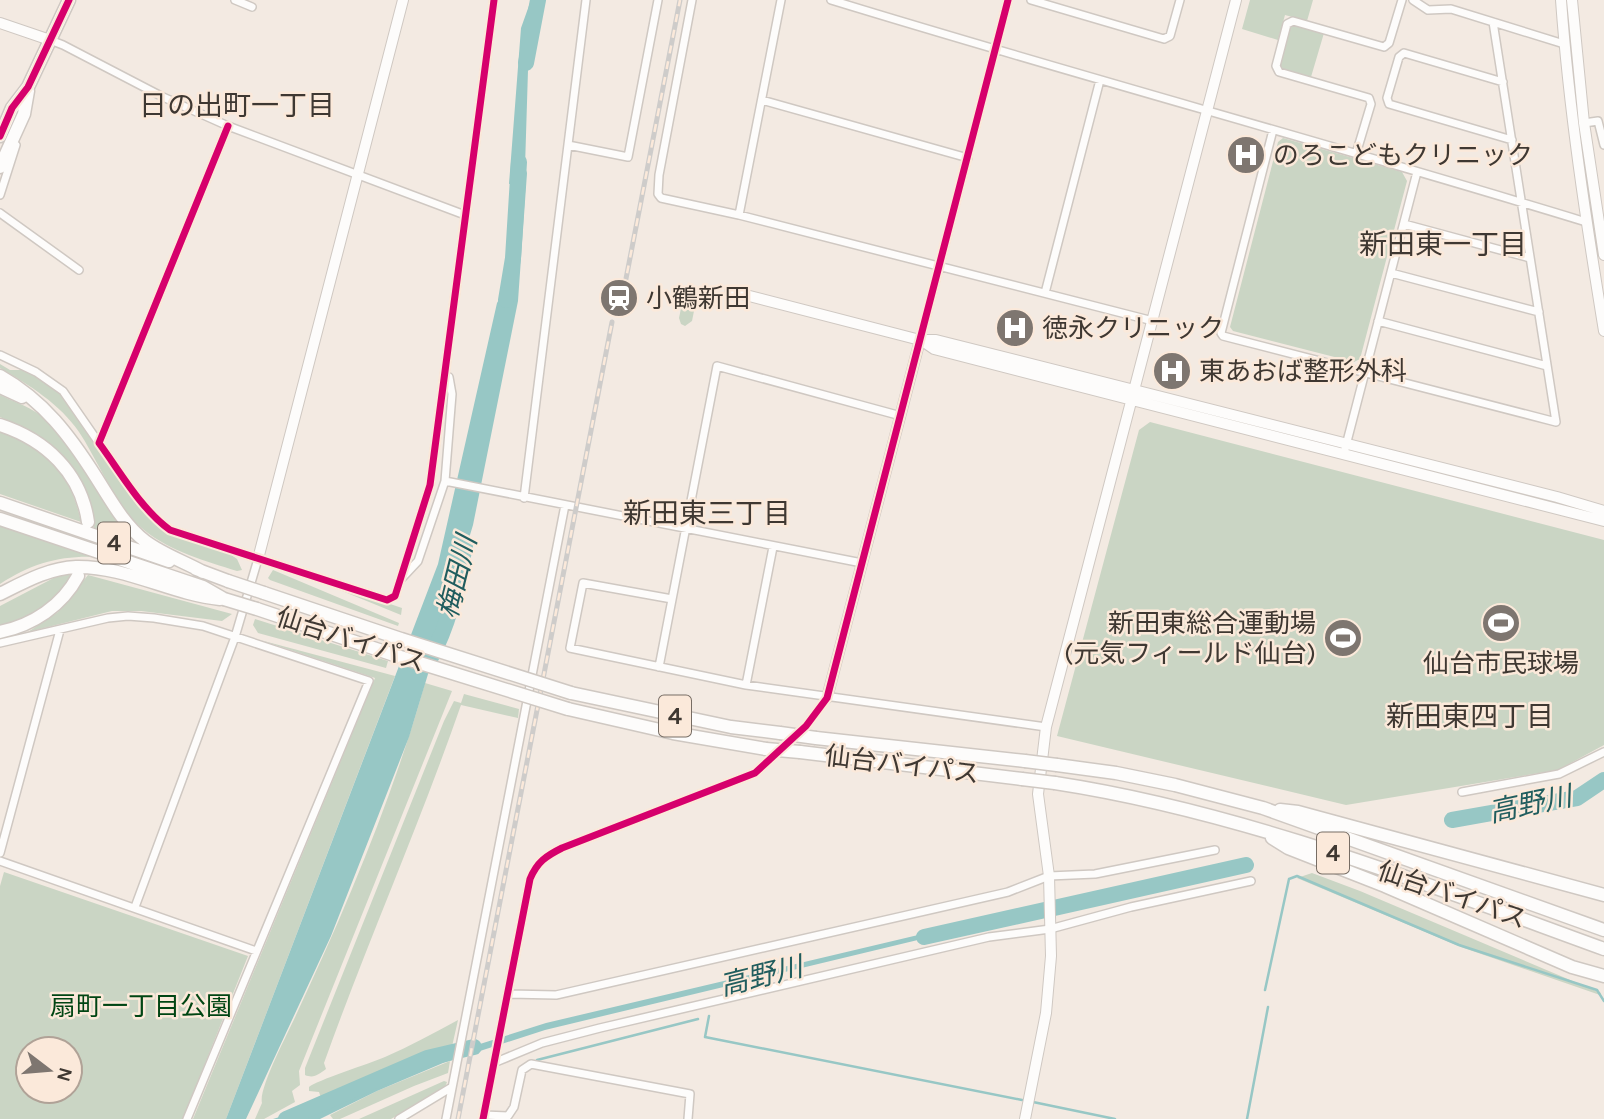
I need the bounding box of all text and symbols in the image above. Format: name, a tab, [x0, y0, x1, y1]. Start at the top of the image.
district label: 日の出町一丁目	[139, 89, 335, 122]
hospital icon: のろこどもクリニック	[1225, 134, 1267, 176]
place label: のろこどもクリニック	[1273, 140, 1533, 171]
district label: 新田東一丁目	[1359, 228, 1527, 261]
station icon: 小鶴新田	[598, 277, 640, 319]
place label: 小鶴新田	[646, 283, 750, 314]
hospital icon: 徳永クリニック	[994, 307, 1036, 349]
place label: 徳永クリニック	[1042, 313, 1224, 344]
hospital icon: 東あおば整形外科	[1151, 350, 1193, 392]
place label: 東あおば整形外科	[1199, 356, 1407, 387]
district label: 新田東三丁目	[623, 497, 791, 530]
road number: 4	[98, 522, 130, 564]
water label: 梅田川	[431, 529, 484, 622]
street label: 仙台バイパス	[272, 601, 430, 679]
sports icon: 仙台市民球場	[1480, 602, 1522, 644]
place label: 新田東総合運動場 (元気フィールド仙台)	[1064, 608, 1316, 669]
sports icon: 新田東総合運動場 (元気フィールド仙台)	[1322, 617, 1364, 659]
place label: 仙台市民球場	[1423, 648, 1579, 679]
road number: 4	[659, 696, 691, 736]
district label: 新田東四丁目	[1386, 700, 1554, 733]
street label: 仙台バイパス	[823, 740, 981, 790]
water label: 高野川	[1485, 779, 1577, 829]
road number: 4	[1317, 832, 1349, 874]
street label: 仙台バイパス	[1373, 855, 1531, 935]
water label: 高野川	[716, 949, 809, 1002]
park label: 扇町一丁目公園	[50, 991, 232, 1022]
north arrow	[14, 1035, 84, 1105]
text: N	[52, 1065, 77, 1084]

